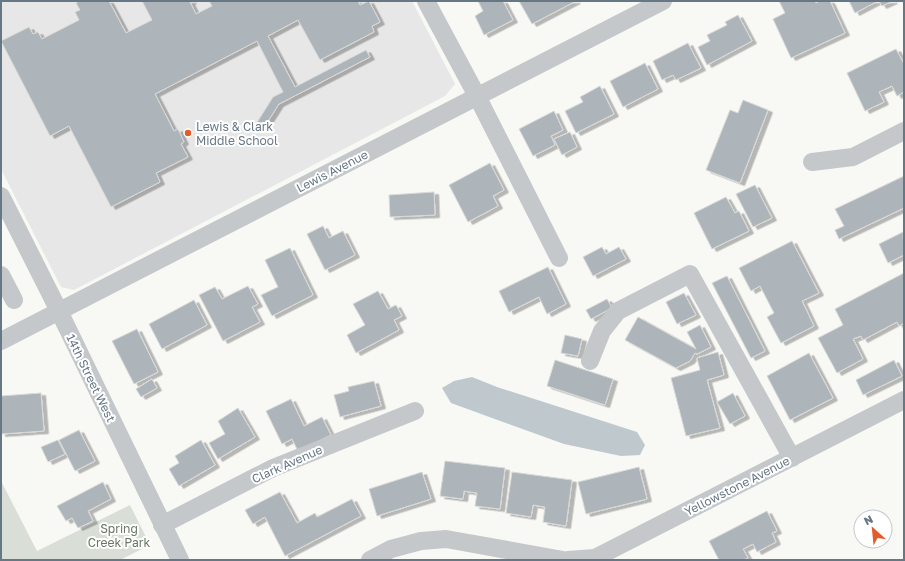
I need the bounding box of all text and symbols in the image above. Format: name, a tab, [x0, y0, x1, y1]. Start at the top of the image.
place label: Lewis & Clark Middle School	[196, 119, 278, 148]
marker: Lewis & Clark Middle School	[183, 128, 193, 138]
street label: Lewis Avenue	[294, 147, 370, 195]
street label: 14th Street West	[63, 332, 119, 425]
street label: Clark Avenue	[249, 442, 325, 486]
street label: Yellowstone Avenue	[682, 453, 792, 519]
north arrow	[853, 509, 893, 549]
text: N	[862, 512, 875, 527]
park label: Spring Creek Park	[88, 521, 150, 550]

